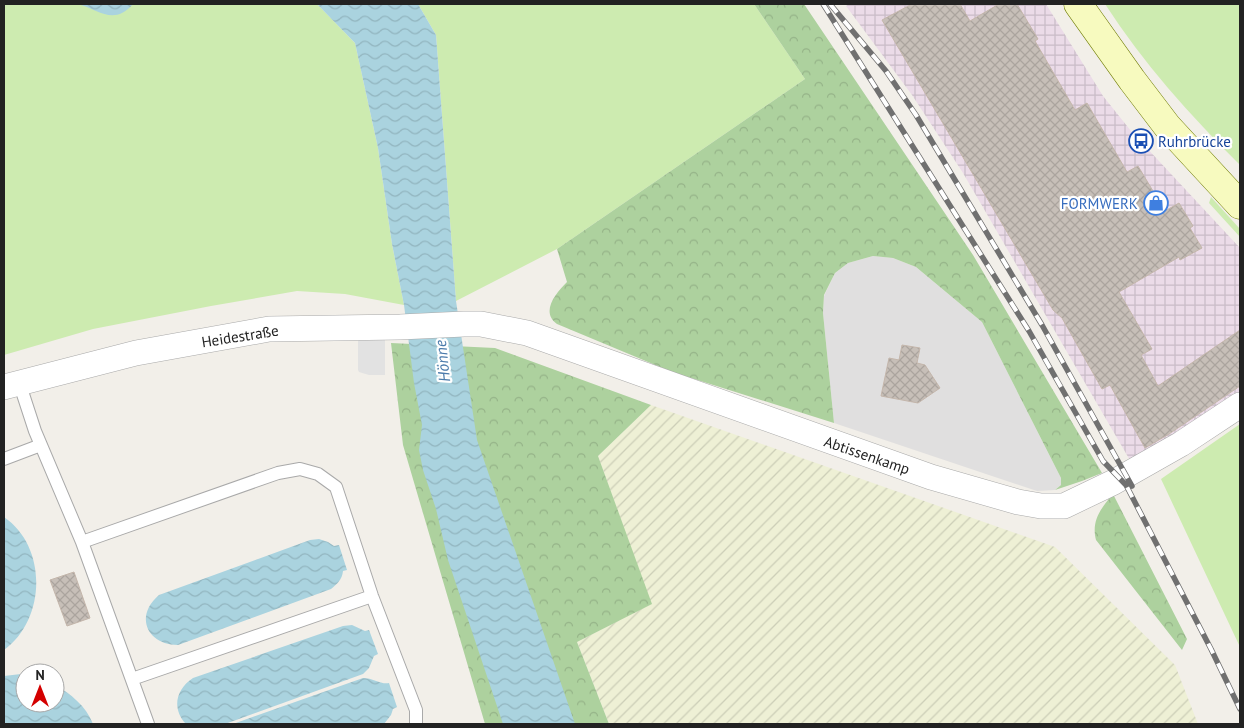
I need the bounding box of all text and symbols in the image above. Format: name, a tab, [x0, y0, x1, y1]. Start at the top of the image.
bus stop icon: Ruhrbrücke	[1128, 128, 1154, 154]
place label: Ruhrbrücke	[1158, 132, 1231, 151]
shop icon: FORMWERK	[1143, 190, 1169, 216]
place label: FORMWERK	[1061, 194, 1138, 213]
street label: Heidestraße	[200, 321, 280, 351]
water label: Hönne	[430, 338, 454, 383]
street label: Abtissenkamp	[822, 431, 912, 479]
north arrow	[15, 663, 65, 713]
text: N	[35, 666, 45, 684]

